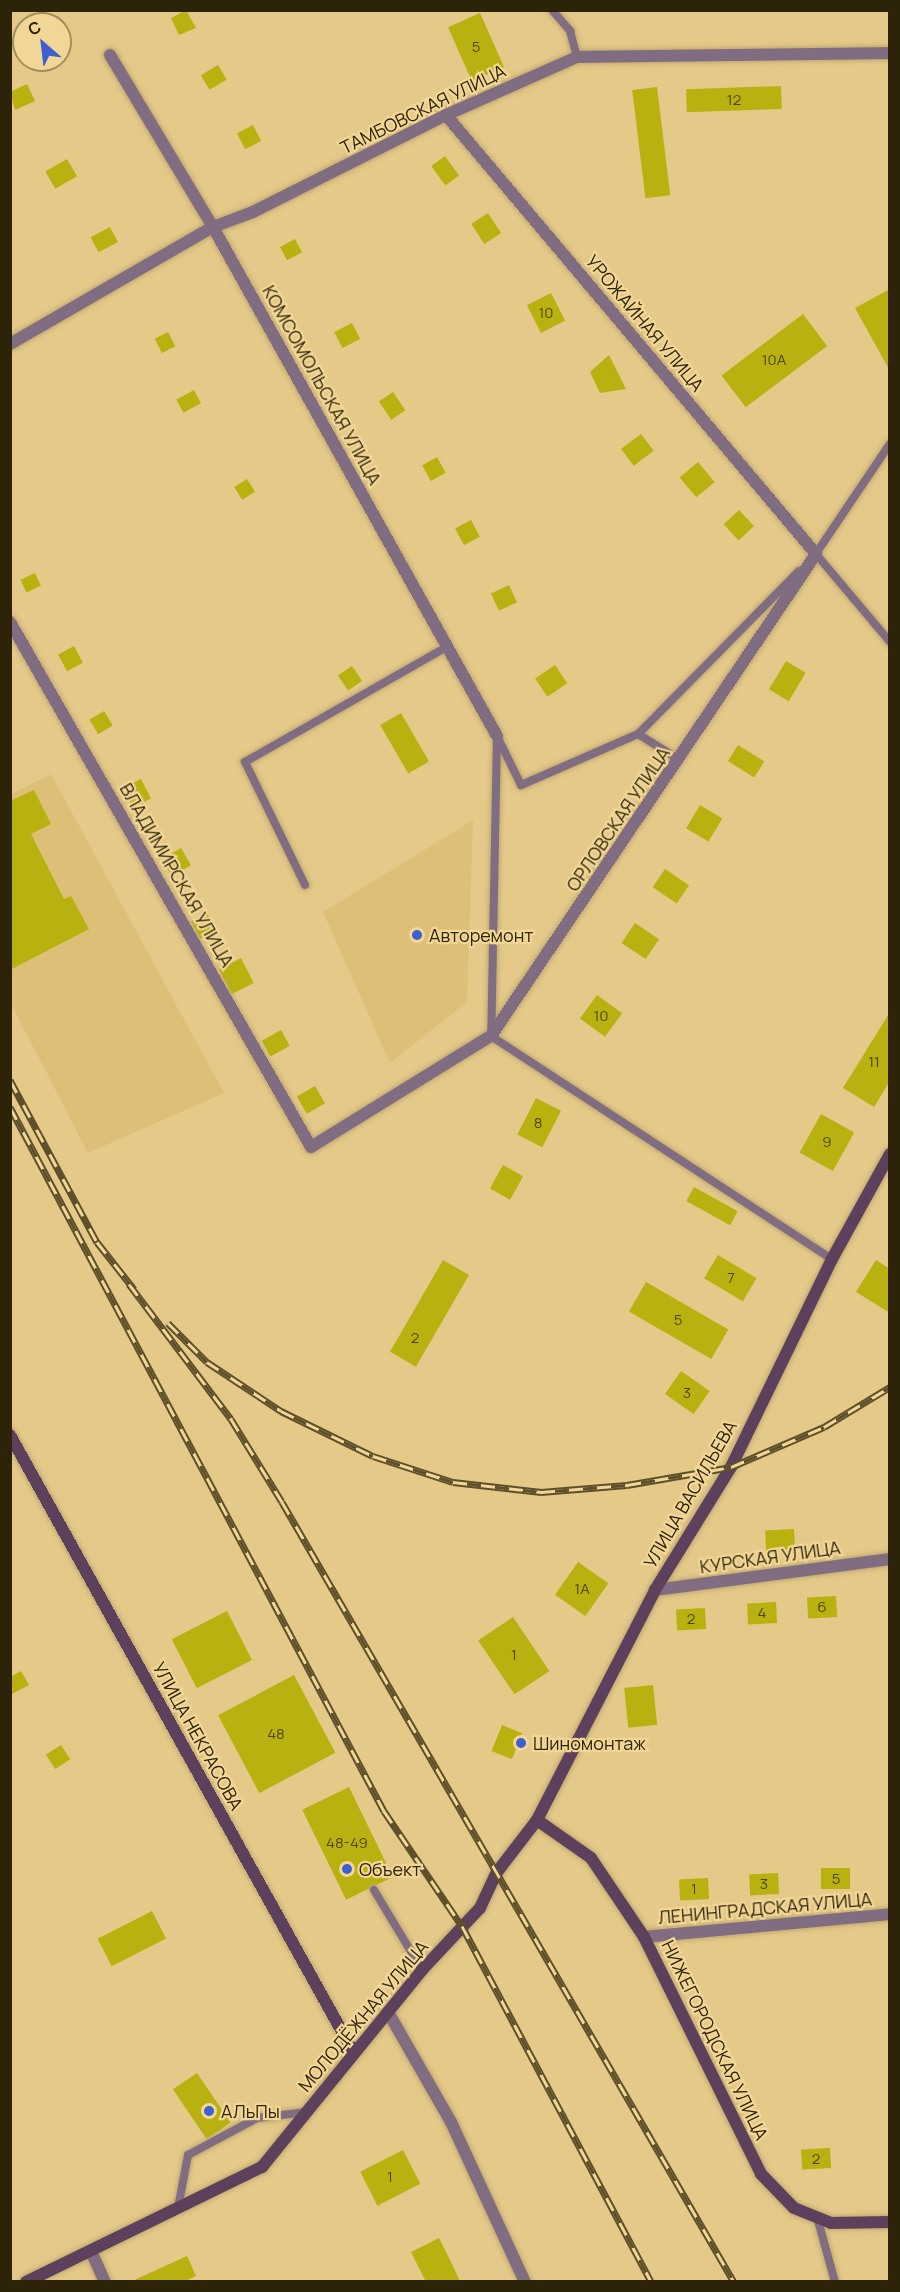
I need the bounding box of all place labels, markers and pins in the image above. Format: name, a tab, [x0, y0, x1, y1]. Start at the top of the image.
place label: Авторемонт	[429, 924, 533, 946]
marker: Авторемонт	[410, 928, 424, 942]
place label: Шиномонтаж	[533, 1732, 646, 1754]
marker: Шиномонтаж	[514, 1736, 528, 1750]
place label: Объект	[359, 1858, 421, 1880]
marker: Объект	[340, 1862, 354, 1876]
place label: АЛьПы	[221, 2100, 280, 2122]
marker: АЛьПы	[202, 2104, 216, 2118]

